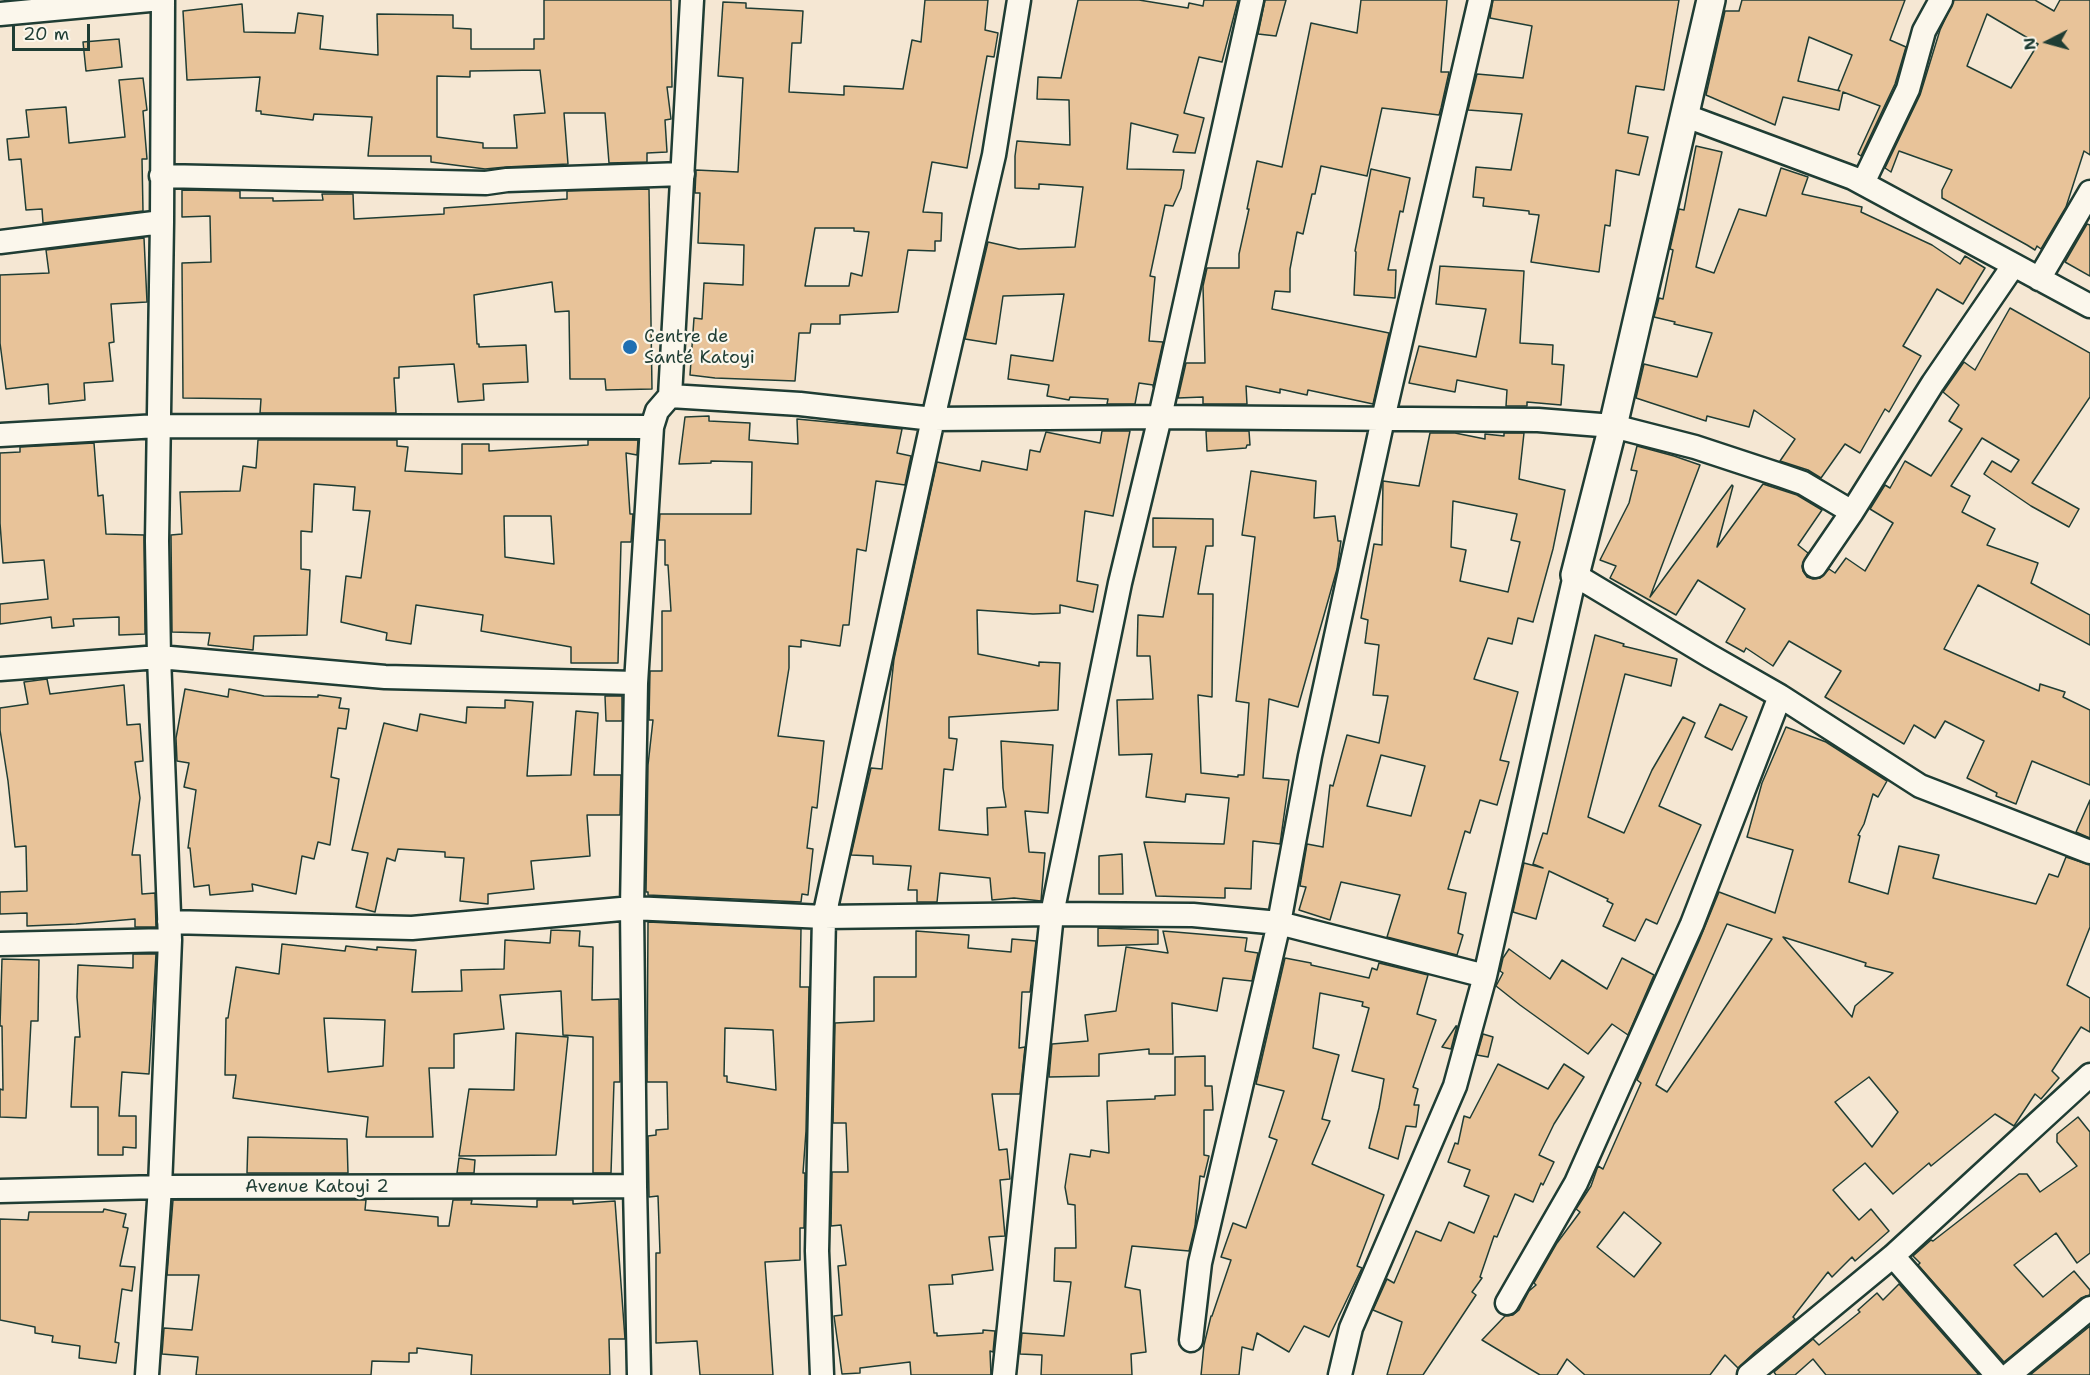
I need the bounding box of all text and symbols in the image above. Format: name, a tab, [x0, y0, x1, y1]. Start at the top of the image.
scale bar	[15, 12, 93, 50]
north arrow	[2018, 12, 2078, 72]
text: 20 m	[23, 22, 69, 46]
text: N	[2018, 37, 2041, 51]
place label: Centre de Santé Katoyi	[644, 326, 755, 368]
marker: Centre de Santé Katoyi	[621, 338, 639, 356]
street label: Avenue Katoyi 2	[245, 1176, 389, 1198]

